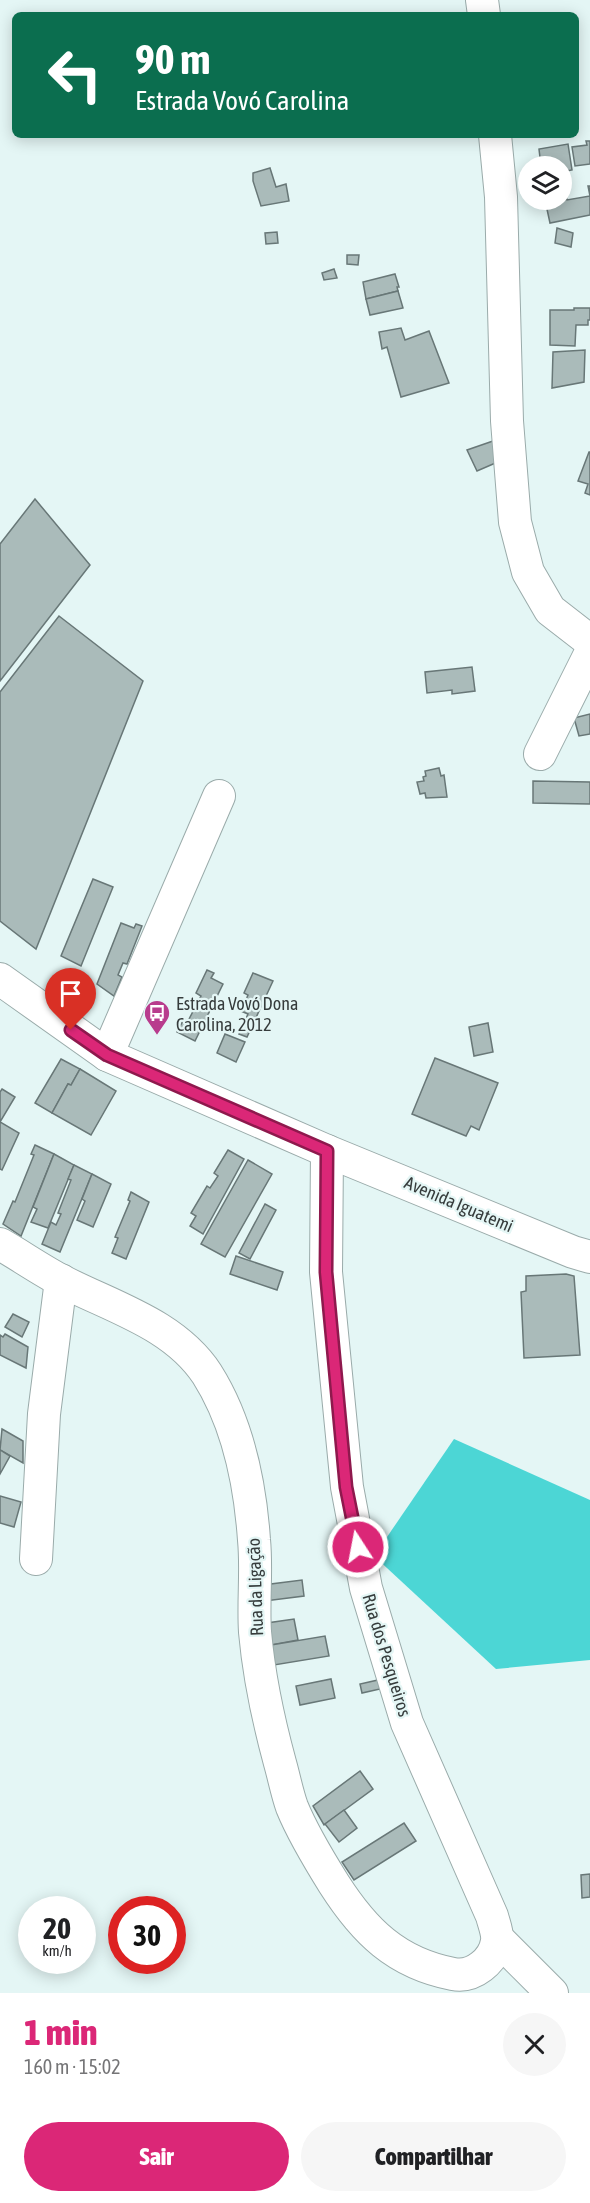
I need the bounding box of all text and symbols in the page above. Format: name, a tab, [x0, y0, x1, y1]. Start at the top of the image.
text: 90 m	[135, 35, 210, 83]
icon: left	[36, 36, 114, 114]
text: Estrada Vovó Carolina	[135, 85, 349, 116]
map controls	[518, 156, 572, 210]
button: layers	[518, 156, 572, 210]
pin	[45, 968, 96, 1030]
icon: arrive	[54, 977, 87, 1010]
place label: Estrada Vovó Dona Carolina, 2012	[176, 993, 298, 1035]
bus stop icon: Estrada Vovó Dona Carolina, 2012	[142, 998, 172, 1036]
street label: Avenida Iguatemi	[401, 1172, 517, 1236]
position arrow	[326, 1515, 390, 1579]
street label: Rua da Ligação	[243, 1538, 267, 1636]
street label: Rua dos Pesqueiros	[358, 1591, 416, 1719]
speed limit sign: 30	[108, 1896, 186, 1974]
text: 20	[43, 1911, 71, 1945]
text: km/h	[42, 1942, 72, 1959]
text: 1 min	[24, 2011, 98, 2053]
button: close	[503, 2013, 566, 2076]
text: 160 m · 15:02	[24, 2055, 121, 2078]
button: Sair	[24, 2122, 289, 2191]
button: Compartilhar	[301, 2122, 566, 2191]

